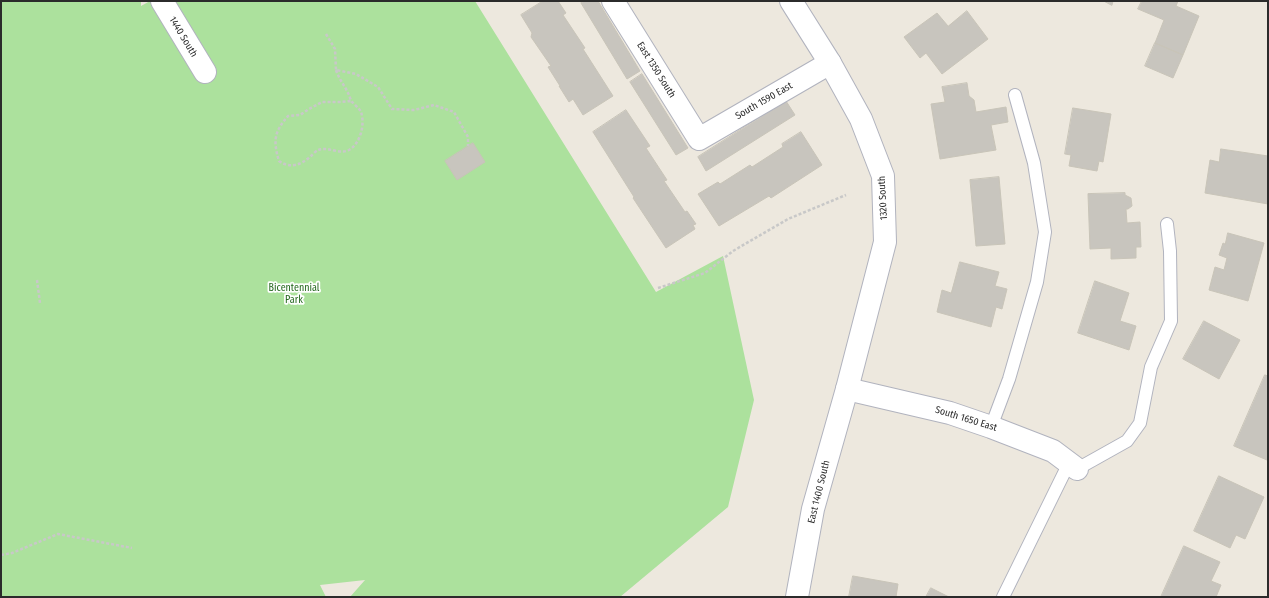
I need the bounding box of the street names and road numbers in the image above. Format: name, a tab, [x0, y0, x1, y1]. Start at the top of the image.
street label: 1440 South	[166, 15, 200, 59]
street label: East 1350 South	[634, 40, 678, 100]
street label: South 1590 East	[733, 80, 795, 122]
street label: 1320 South	[876, 176, 890, 220]
street label: South 1650 East	[934, 404, 998, 434]
street label: East 1400 South	[805, 459, 833, 525]

